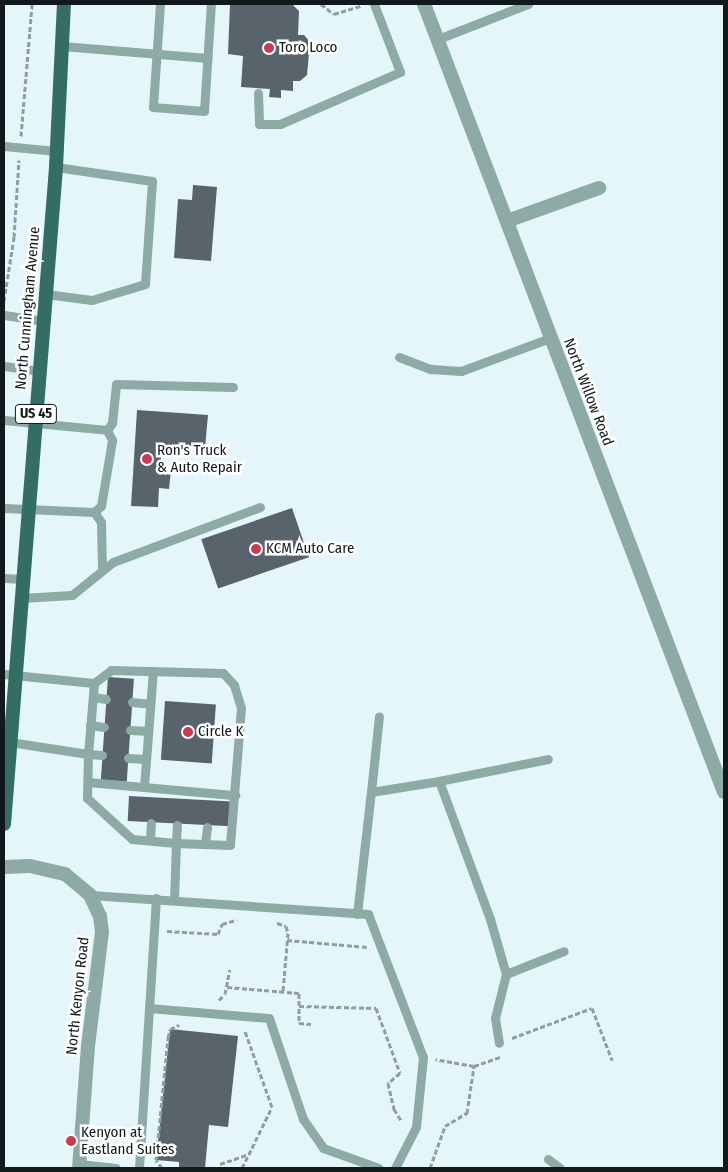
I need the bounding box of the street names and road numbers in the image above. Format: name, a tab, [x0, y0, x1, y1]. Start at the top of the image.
street label: North Cunningham Avenue	[12, 226, 44, 390]
street label: North Willow Road	[559, 336, 617, 448]
road number: US 45	[15, 402, 57, 426]
street label: North Kenyon Road	[63, 936, 93, 1056]

